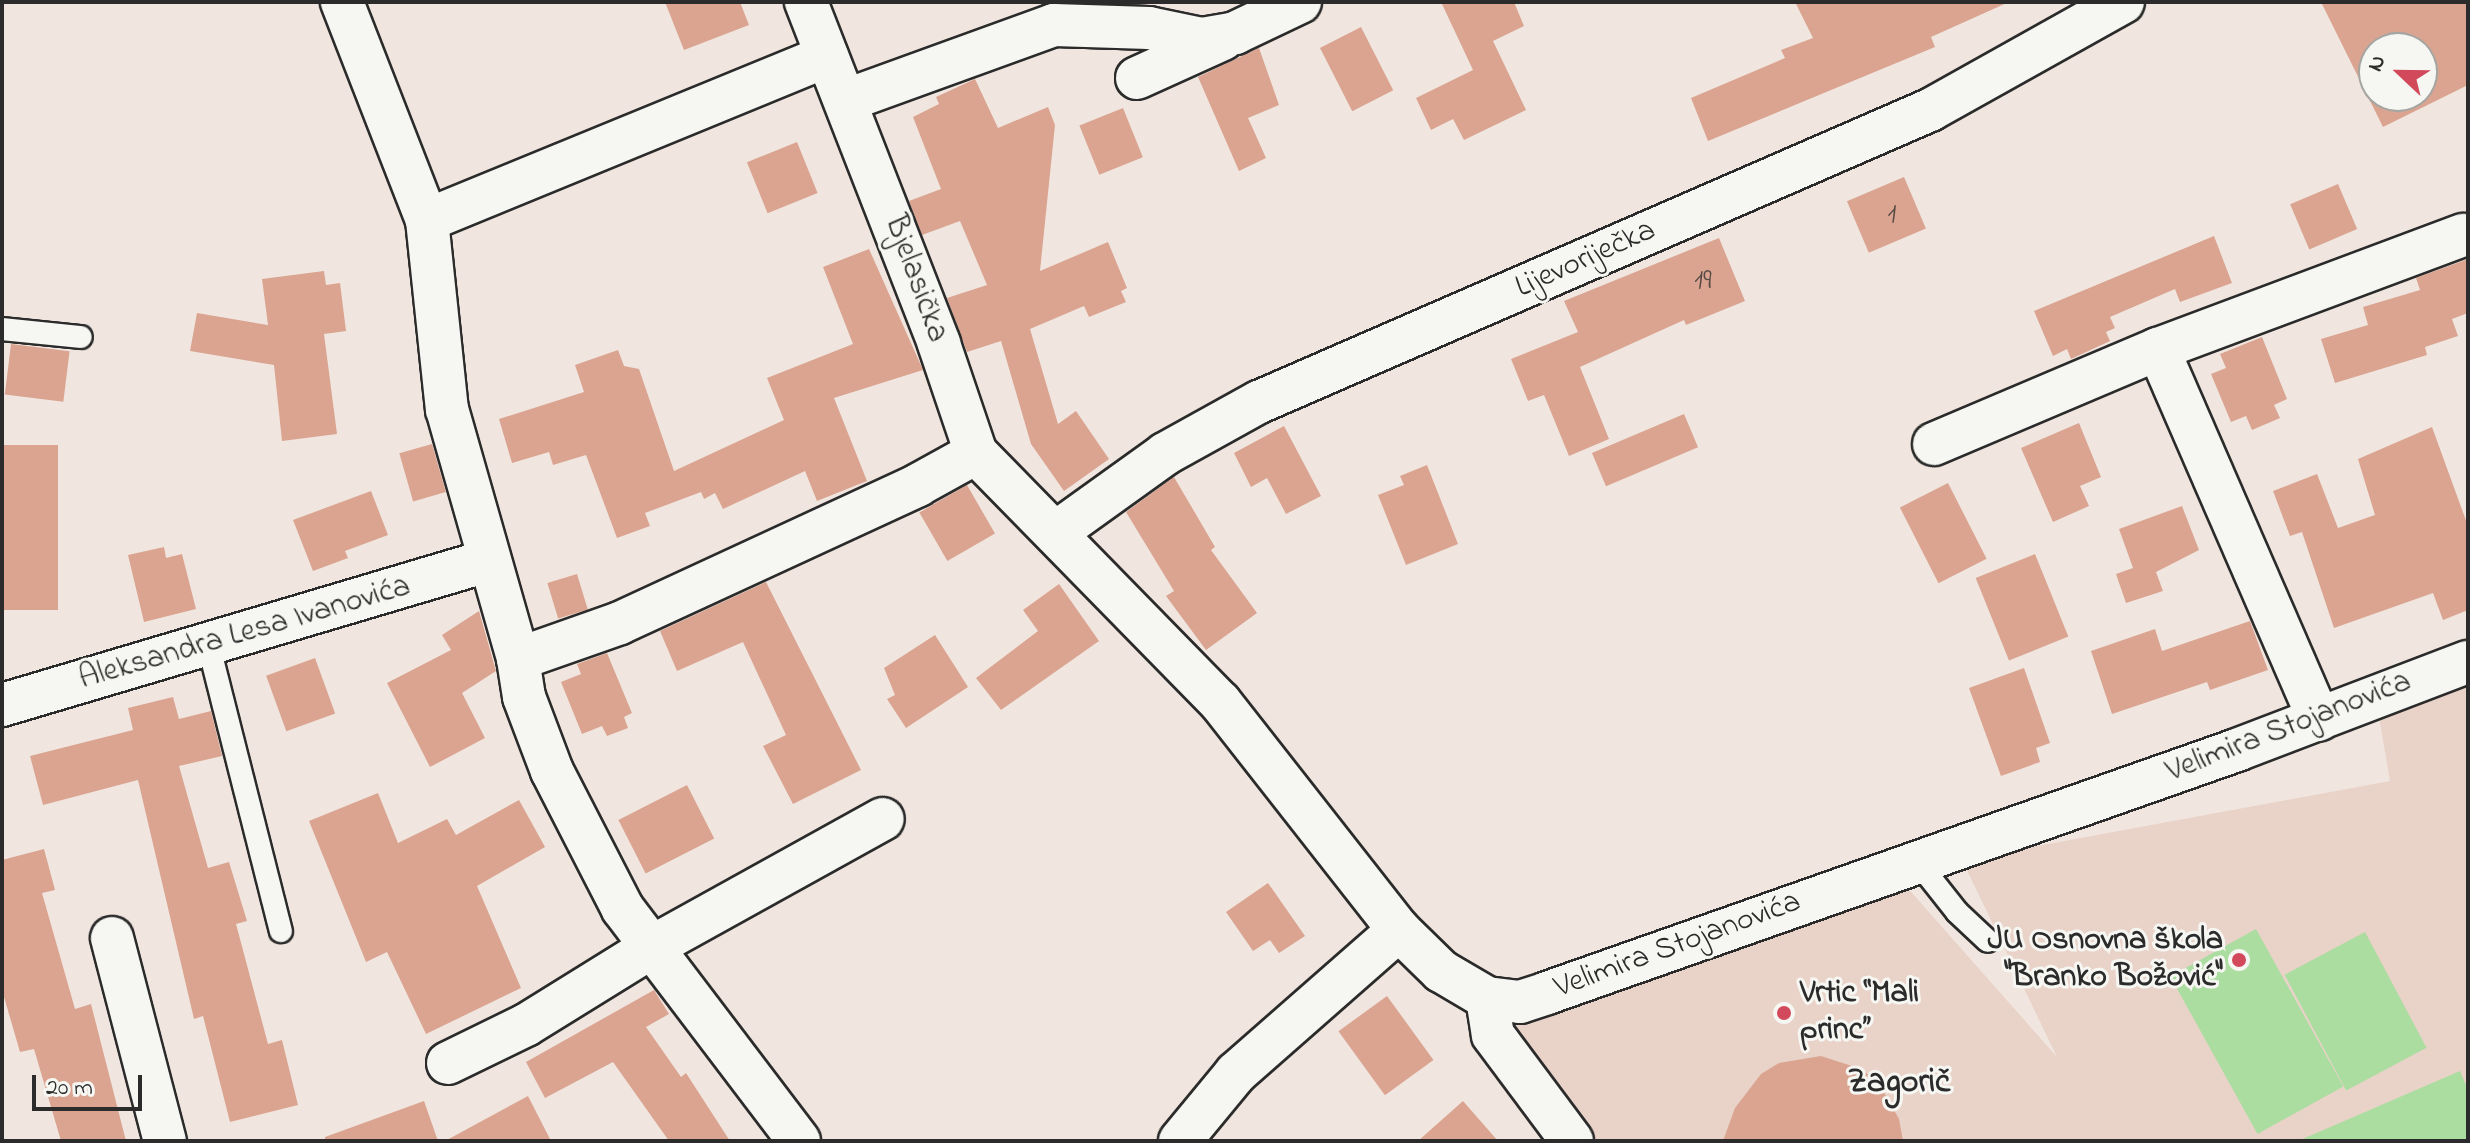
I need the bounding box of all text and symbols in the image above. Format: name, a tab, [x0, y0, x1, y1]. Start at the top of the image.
north arrow	[2358, 32, 2438, 112]
text: N	[2360, 51, 2395, 77]
house number: 1	[1888, 199, 1896, 233]
street label: Bjelasička	[874, 210, 956, 348]
street label: Lijevoriječka	[1510, 212, 1662, 308]
house number: 19	[1694, 265, 1712, 299]
street label: Aleksandra Lesa Ivanovića	[75, 568, 415, 700]
street label: Velimira Stojanovića	[2161, 664, 2417, 792]
street label: Velimira Stojanovića	[1550, 884, 1806, 1008]
place label: JU Osnovna škola "Branko Božović"	[1987, 923, 2223, 998]
marker: JU Osnovna škola "Branko Božović"	[2230, 951, 2248, 969]
place label: Vrtic “Mali princ”	[1800, 976, 1919, 1051]
marker: Vrtic “Mali princ”	[1775, 1004, 1793, 1022]
scale bar	[36, 1059, 146, 1109]
district label: Zagorič	[1848, 1064, 1950, 1104]
text: 20 m	[46, 1071, 93, 1106]

